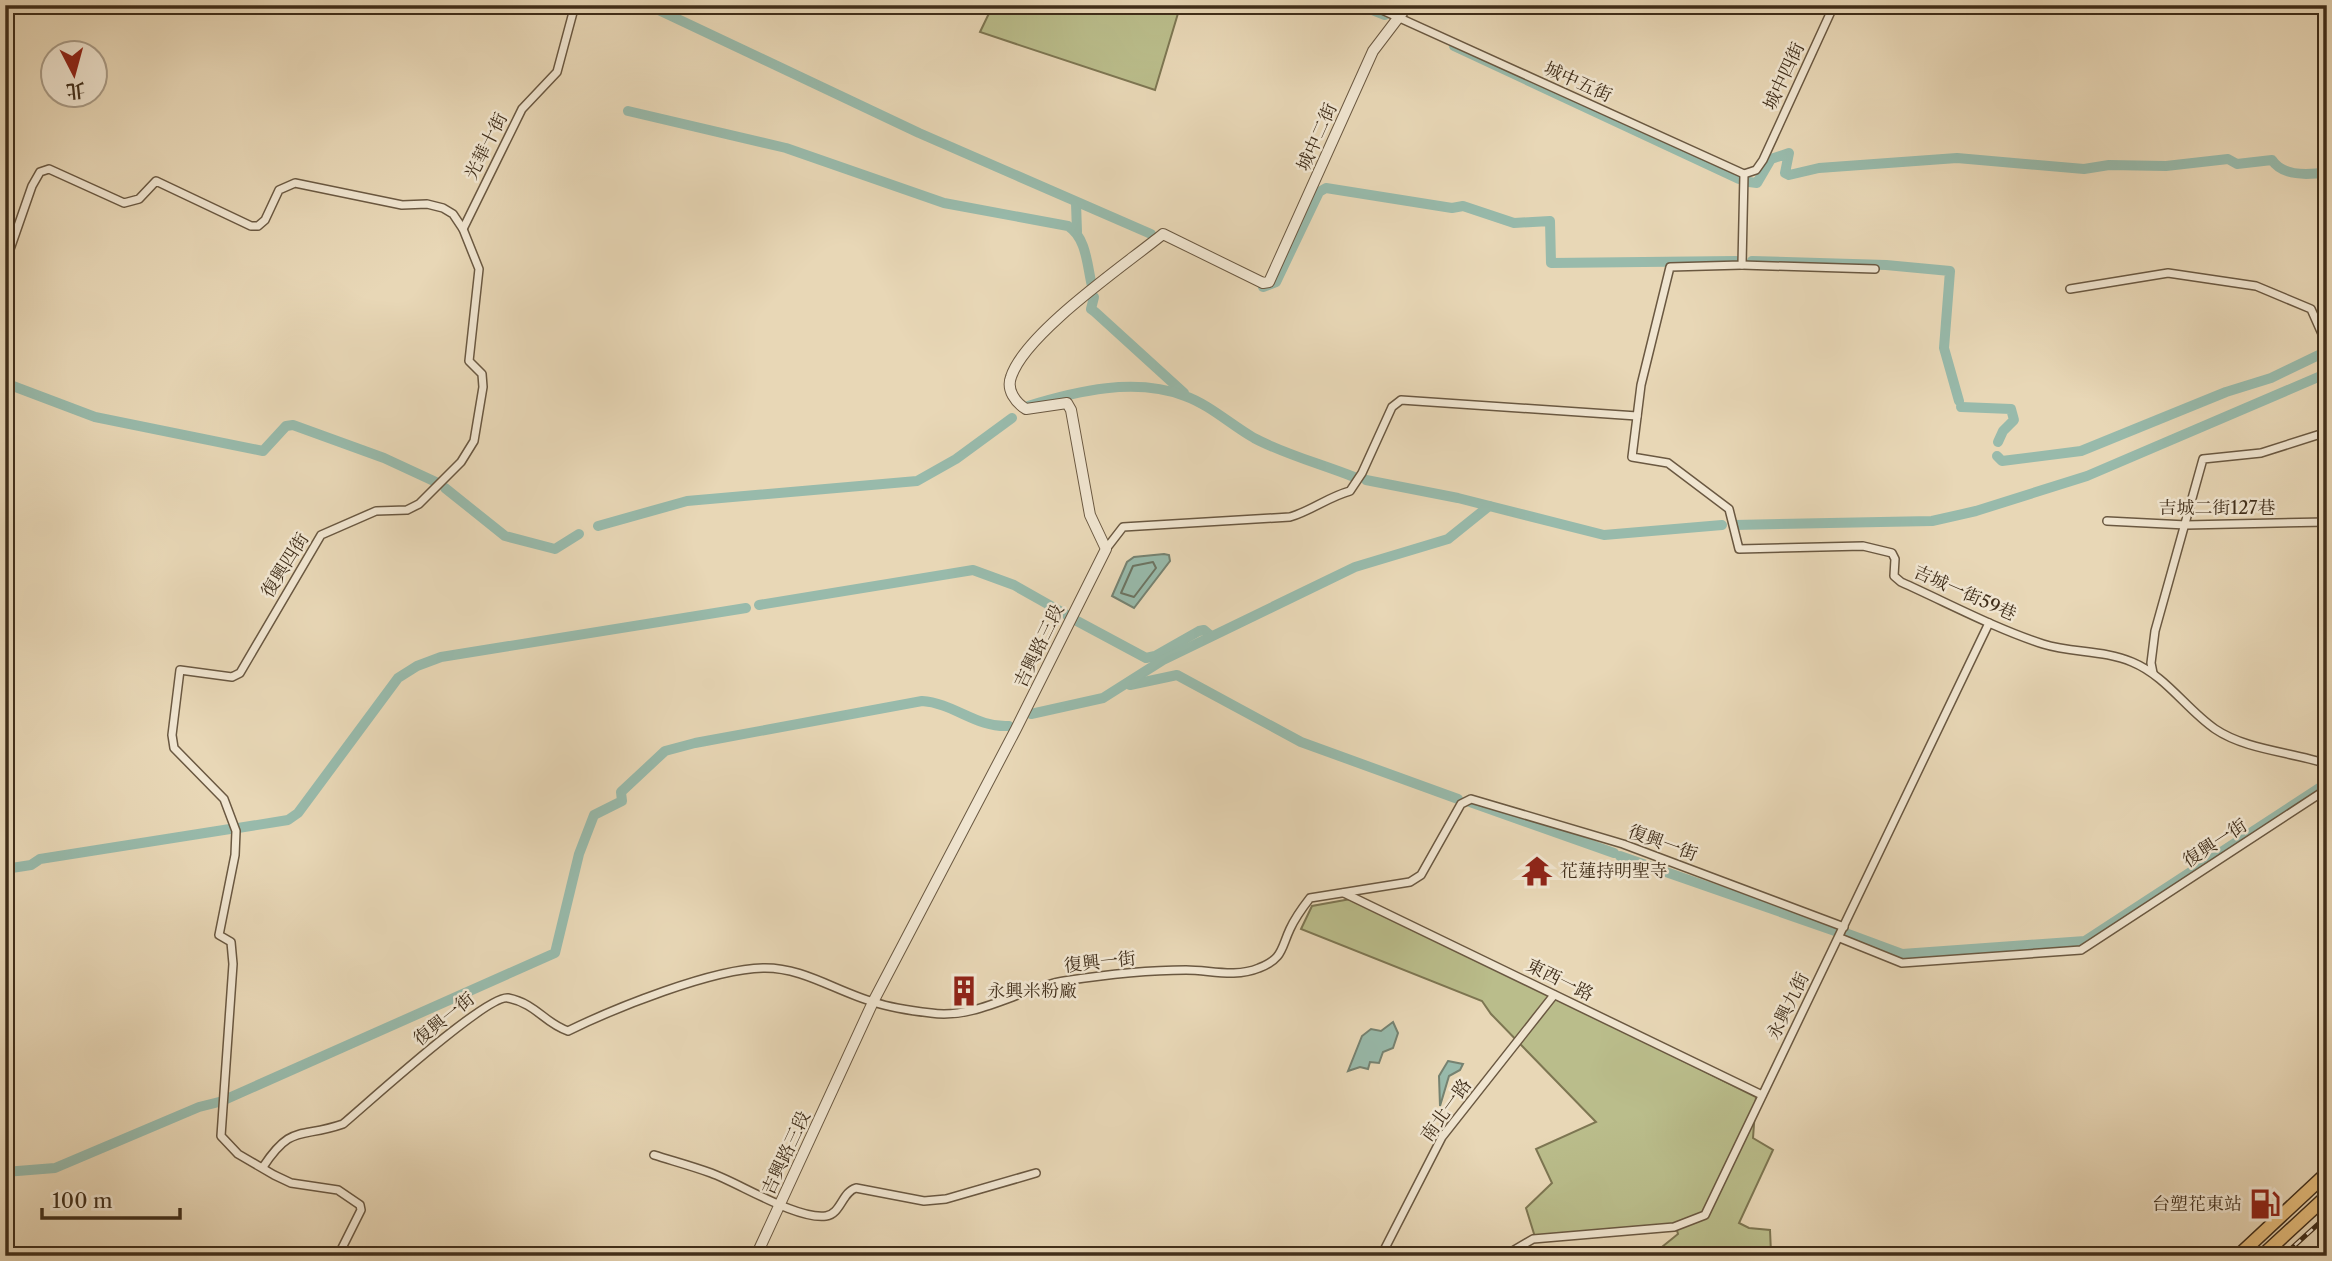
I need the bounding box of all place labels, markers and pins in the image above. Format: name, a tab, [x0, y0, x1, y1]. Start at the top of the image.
temple icon: 花蓮持明聖寺	[1520, 854, 1554, 888]
place label: 花蓮持明聖寺	[1560, 860, 1668, 882]
building icon: 永興米粉廠	[947, 974, 981, 1008]
place label: 永興米粉廠	[987, 980, 1077, 1002]
fuel station icon: 台塑花東站	[2248, 1187, 2282, 1221]
place label: 台塑花東站	[2152, 1193, 2242, 1215]

